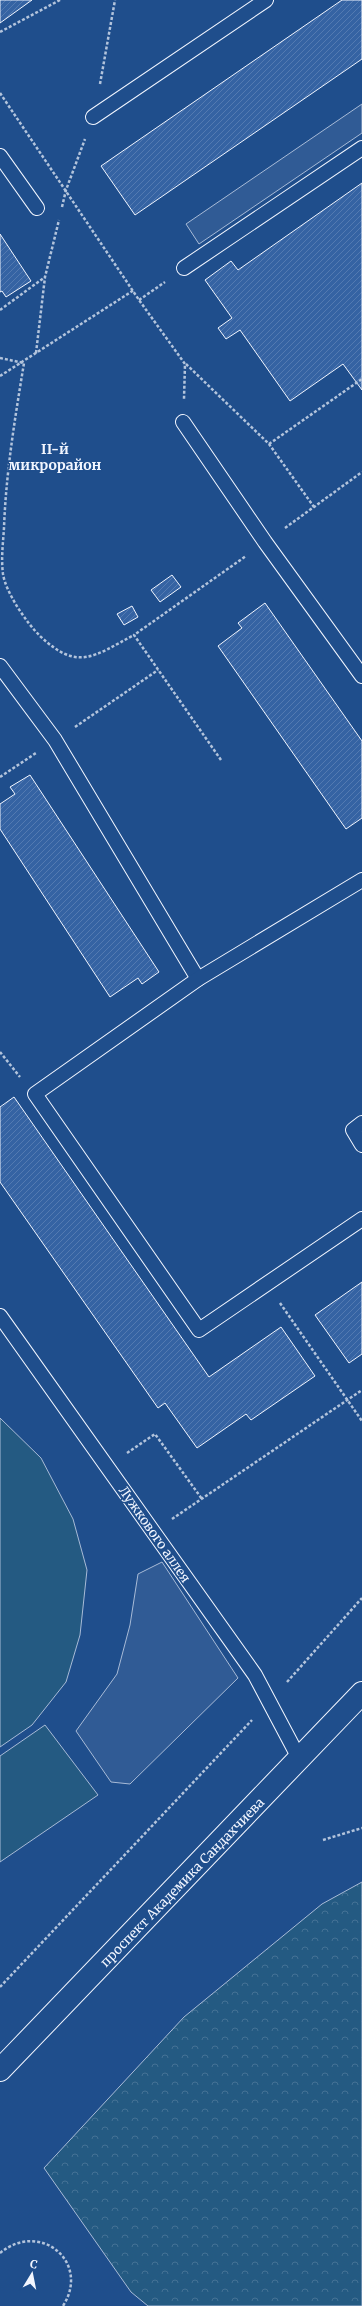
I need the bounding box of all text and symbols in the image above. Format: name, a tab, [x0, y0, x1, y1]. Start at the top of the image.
district label: II-й микрорайон	[9, 440, 102, 474]
street label: Лужкового аллея	[115, 1483, 194, 1586]
street label: проспект Академика Сандахчиева	[97, 1794, 268, 1971]
north arrow	[12, 2254, 52, 2294]
text: С	[29, 2257, 39, 2272]

